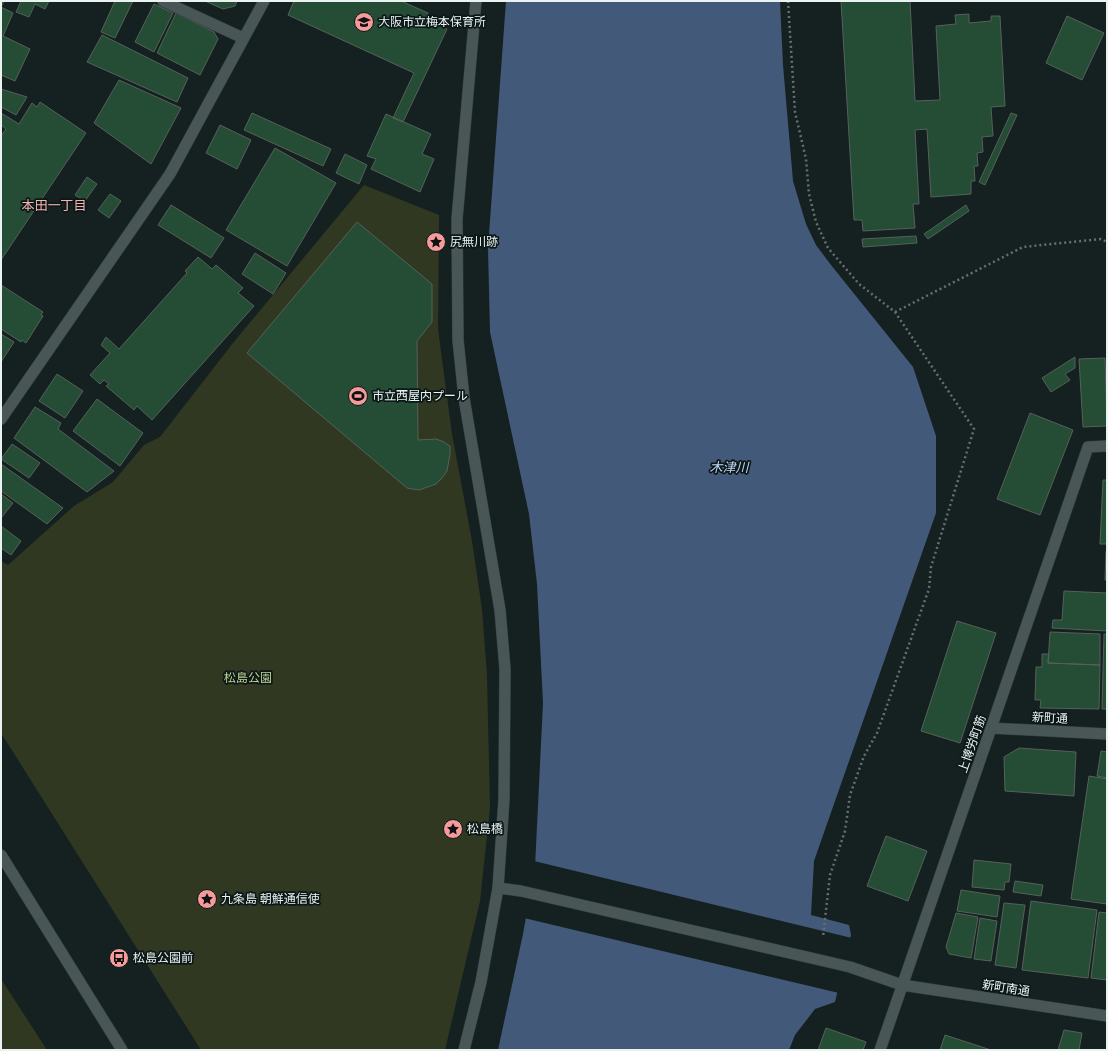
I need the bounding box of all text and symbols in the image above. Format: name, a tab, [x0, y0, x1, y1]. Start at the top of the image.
school or university icon: 大阪市立梅本保育所	[353, 11, 375, 33]
place label: 大阪市立梅本保育所	[378, 14, 486, 28]
district label: 本田一丁目	[21, 197, 87, 213]
place icon: 尻無川跡	[425, 231, 447, 253]
place label: 尻無川跡	[450, 234, 498, 248]
sports icon: 市立西屋内プール	[347, 385, 369, 407]
place label: 市立西屋内プール	[372, 388, 468, 402]
water label: 木津川	[709, 459, 750, 475]
park label: 松島公園	[224, 670, 272, 684]
street label: 新町通	[1032, 709, 1068, 725]
street label: 上博労町筋	[955, 713, 987, 774]
place icon: 松島橋	[442, 818, 464, 840]
place label: 松島橋	[467, 821, 503, 835]
place icon: 九条島 朝鮮通信使	[196, 888, 218, 910]
place label: 九条島 朝鮮通信使	[221, 891, 320, 905]
bus stop icon: 松島公園前	[108, 947, 130, 969]
place label: 松島公園前	[133, 950, 193, 964]
street label: 新町南通	[981, 976, 1031, 998]

